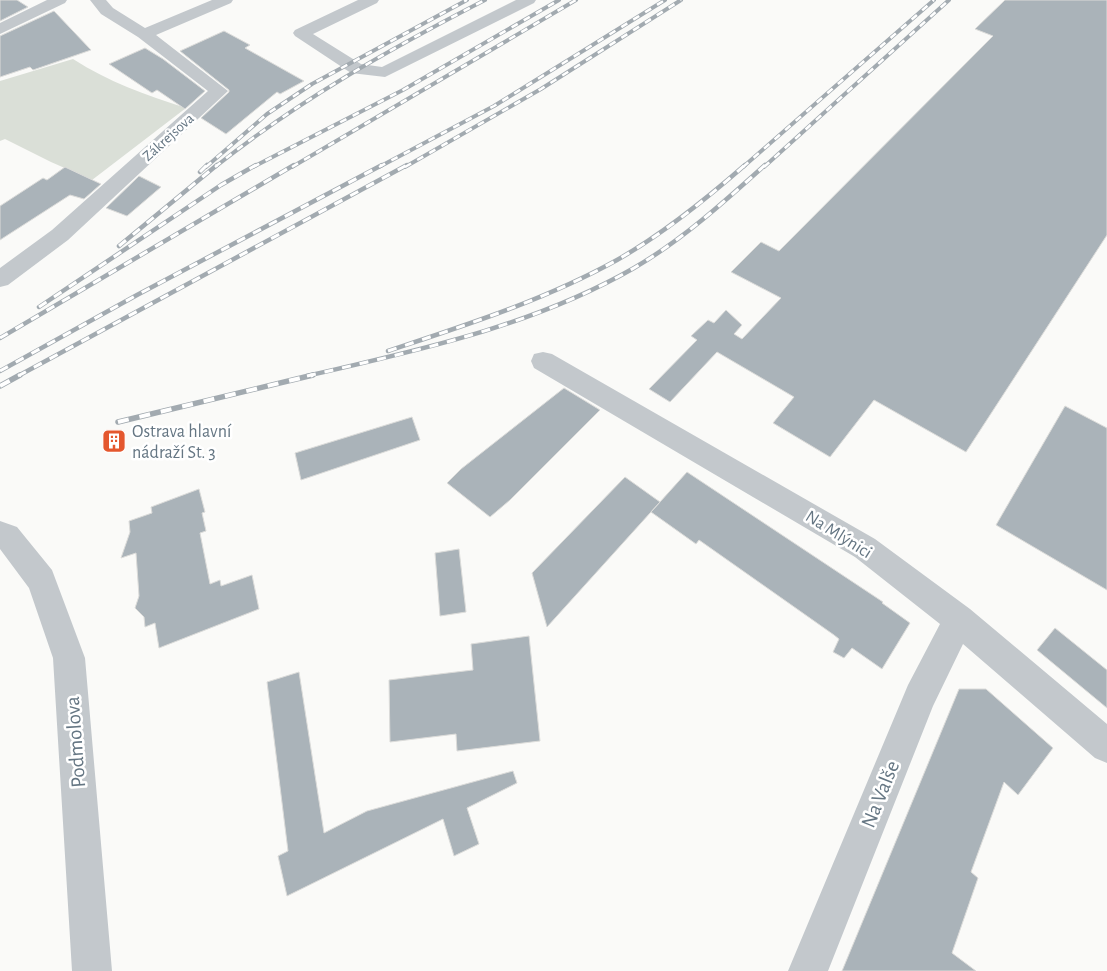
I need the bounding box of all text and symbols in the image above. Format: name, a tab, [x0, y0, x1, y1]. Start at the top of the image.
street label: Zákrejsova	[140, 111, 197, 164]
place label: Ostrava hlavní nádraží St. 3	[132, 423, 232, 462]
building icon: Ostrava hlavní nádraží St. 3	[101, 428, 127, 454]
street label: Na Mlýnici	[802, 507, 875, 562]
street label: Podmolova	[62, 695, 89, 788]
street label: Na Valše	[858, 758, 903, 831]

